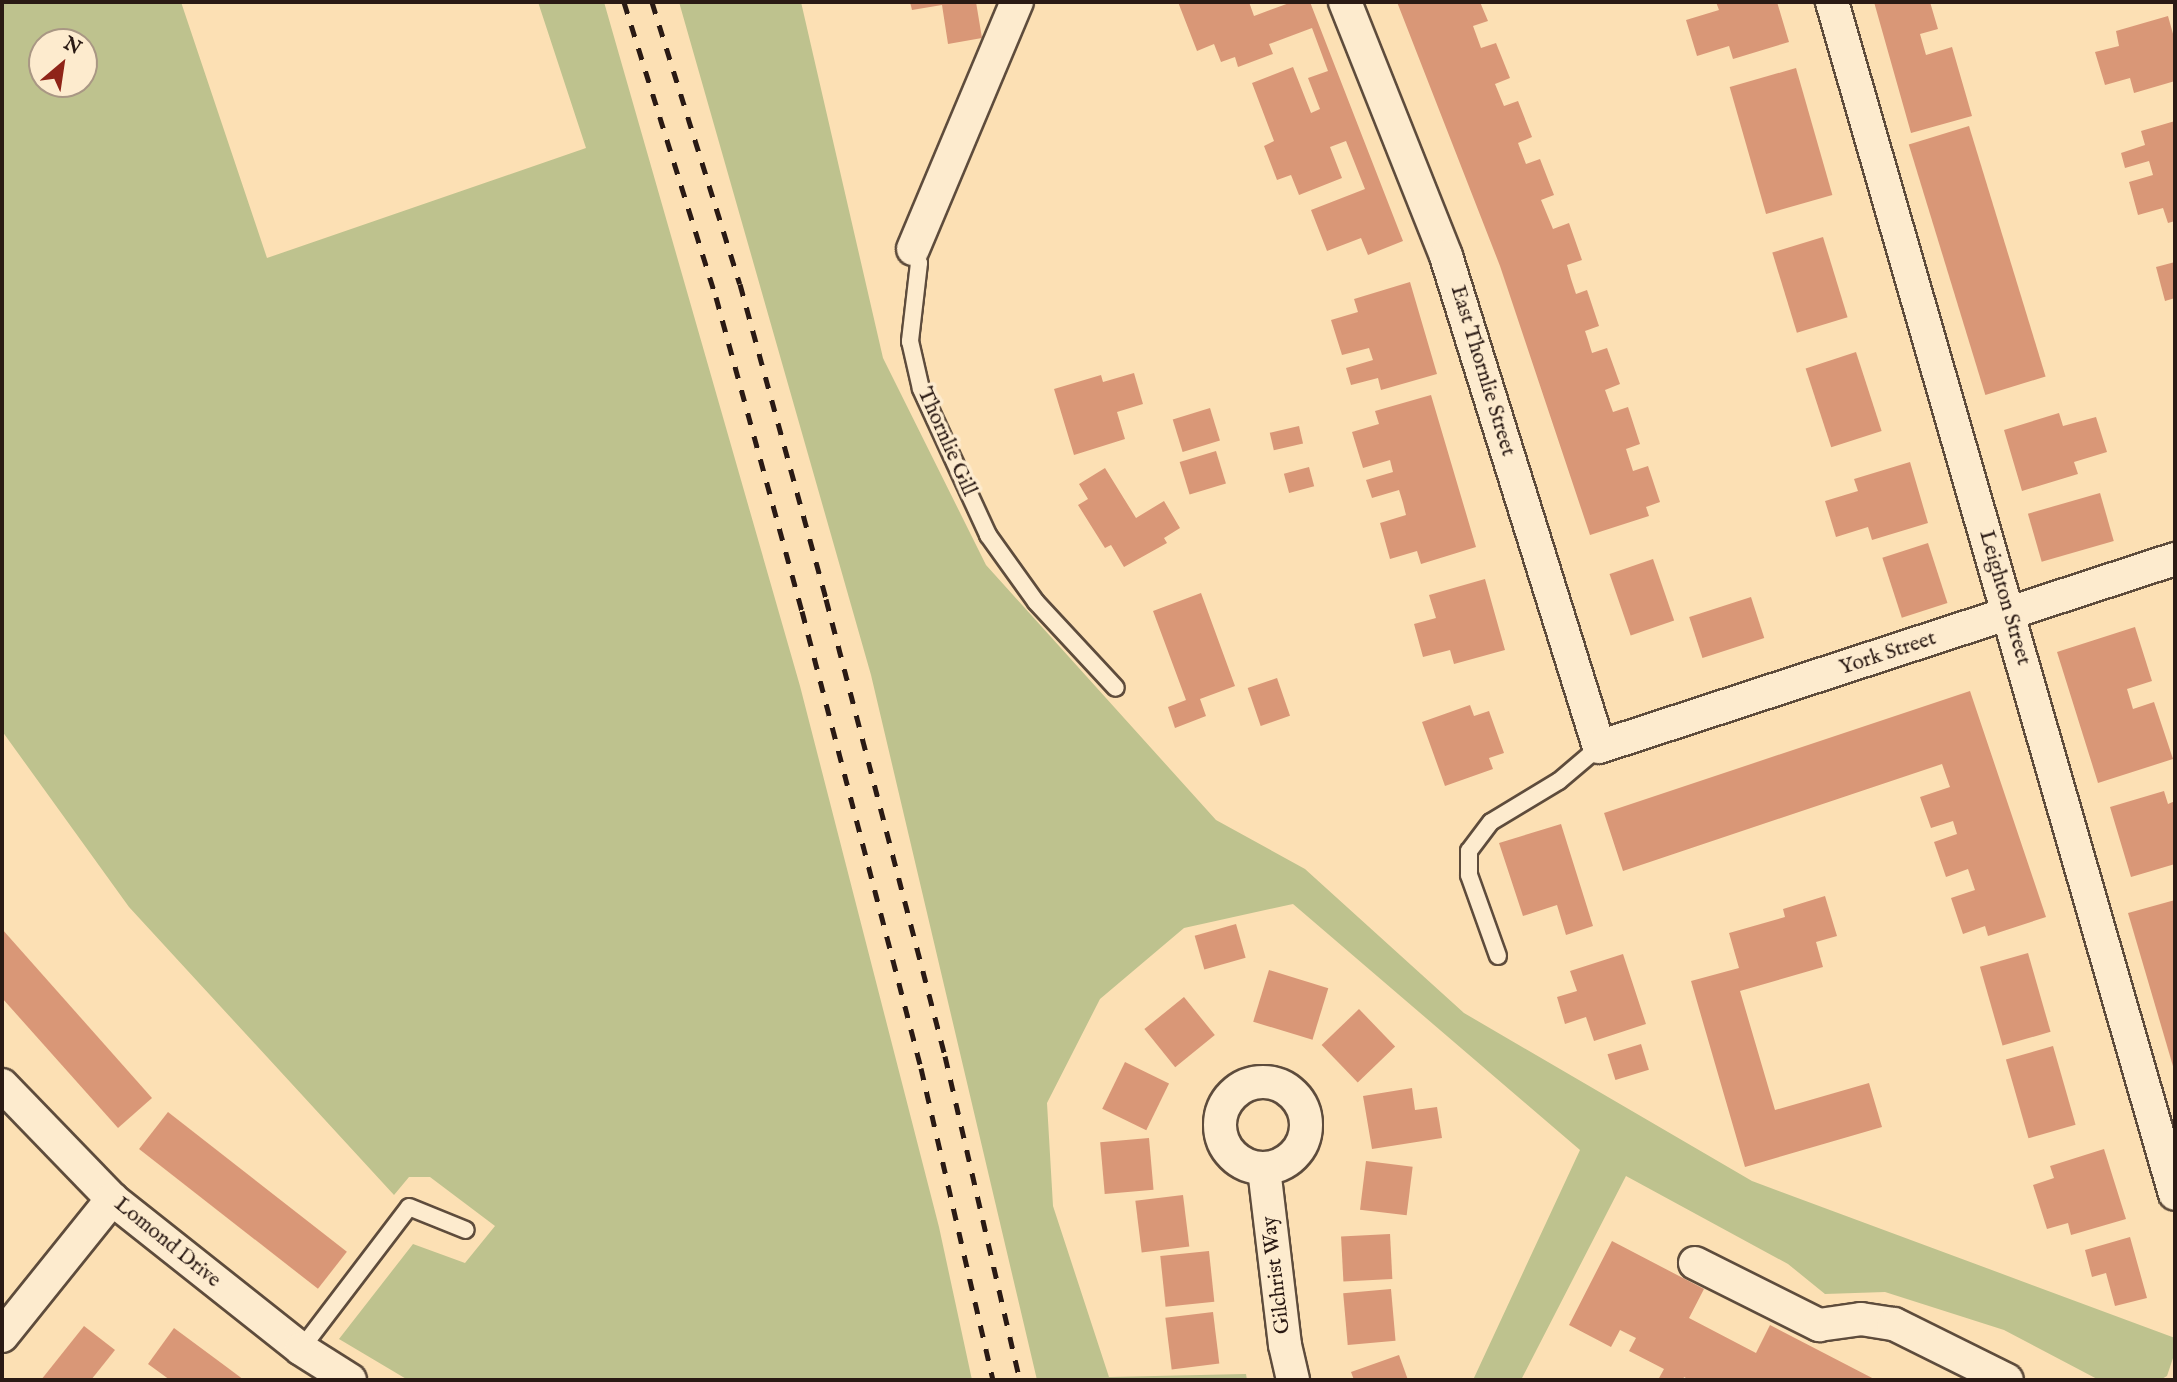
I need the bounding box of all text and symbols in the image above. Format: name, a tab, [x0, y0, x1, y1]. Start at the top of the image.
north arrow	[28, 28, 98, 98]
text: N	[59, 32, 85, 61]
street label: East Thornlie Street	[1444, 283, 1520, 459]
street label: Thornlie Gill	[911, 384, 981, 500]
street label: Leighton Street	[1973, 528, 2035, 668]
street label: York Street	[1837, 627, 1939, 681]
street label: Lomond Drive	[109, 1192, 225, 1294]
street label: Gilchrist Way	[1257, 1215, 1297, 1335]

